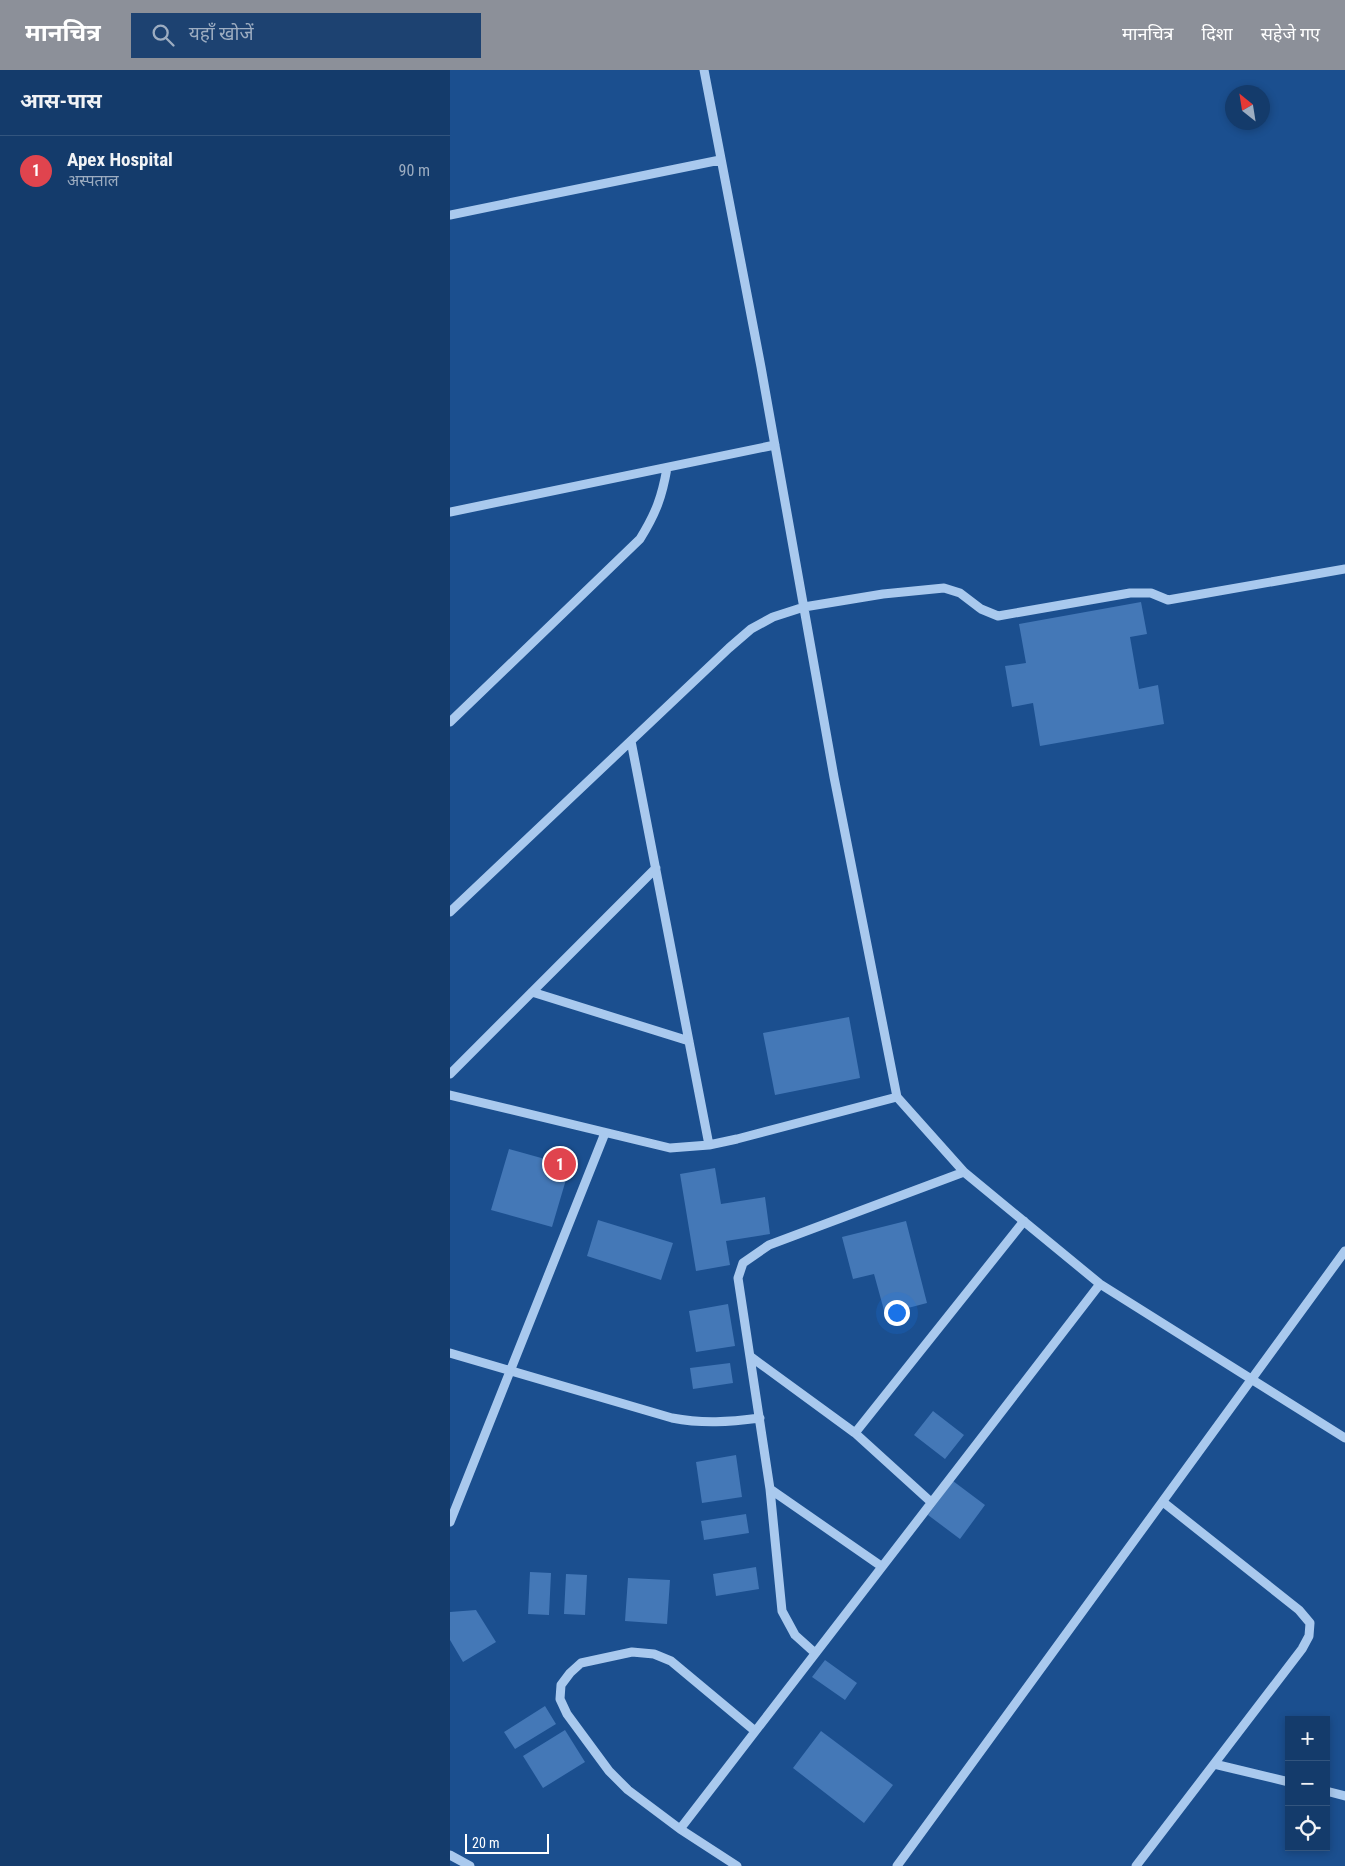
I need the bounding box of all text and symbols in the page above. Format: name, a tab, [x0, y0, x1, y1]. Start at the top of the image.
search box	[131, 13, 481, 58]
text: मानचित्र	[25, 19, 101, 47]
icon: search	[149, 21, 177, 49]
text: यहाँ खोजें	[189, 22, 254, 45]
text: मानचित्र	[1122, 23, 1174, 44]
text: दिशा	[1202, 23, 1233, 44]
text: सहेजे गए	[1261, 23, 1320, 44]
north arrow	[1225, 85, 1270, 130]
text: आस-पास	[20, 89, 102, 113]
text: Apex Hospital	[67, 148, 173, 171]
text: 1	[32, 161, 40, 180]
text: 90 m	[398, 161, 430, 180]
text: अस्पताल	[67, 171, 119, 190]
pin: 1	[544, 1145, 576, 1183]
your location	[884, 1300, 910, 1326]
map controls	[1285, 1716, 1330, 1851]
button: +	[1285, 1716, 1330, 1761]
button: −	[1285, 1761, 1330, 1806]
button: locate	[1285, 1806, 1330, 1851]
scale bar	[465, 1831, 549, 1854]
text: 20 m	[472, 1835, 500, 1851]

